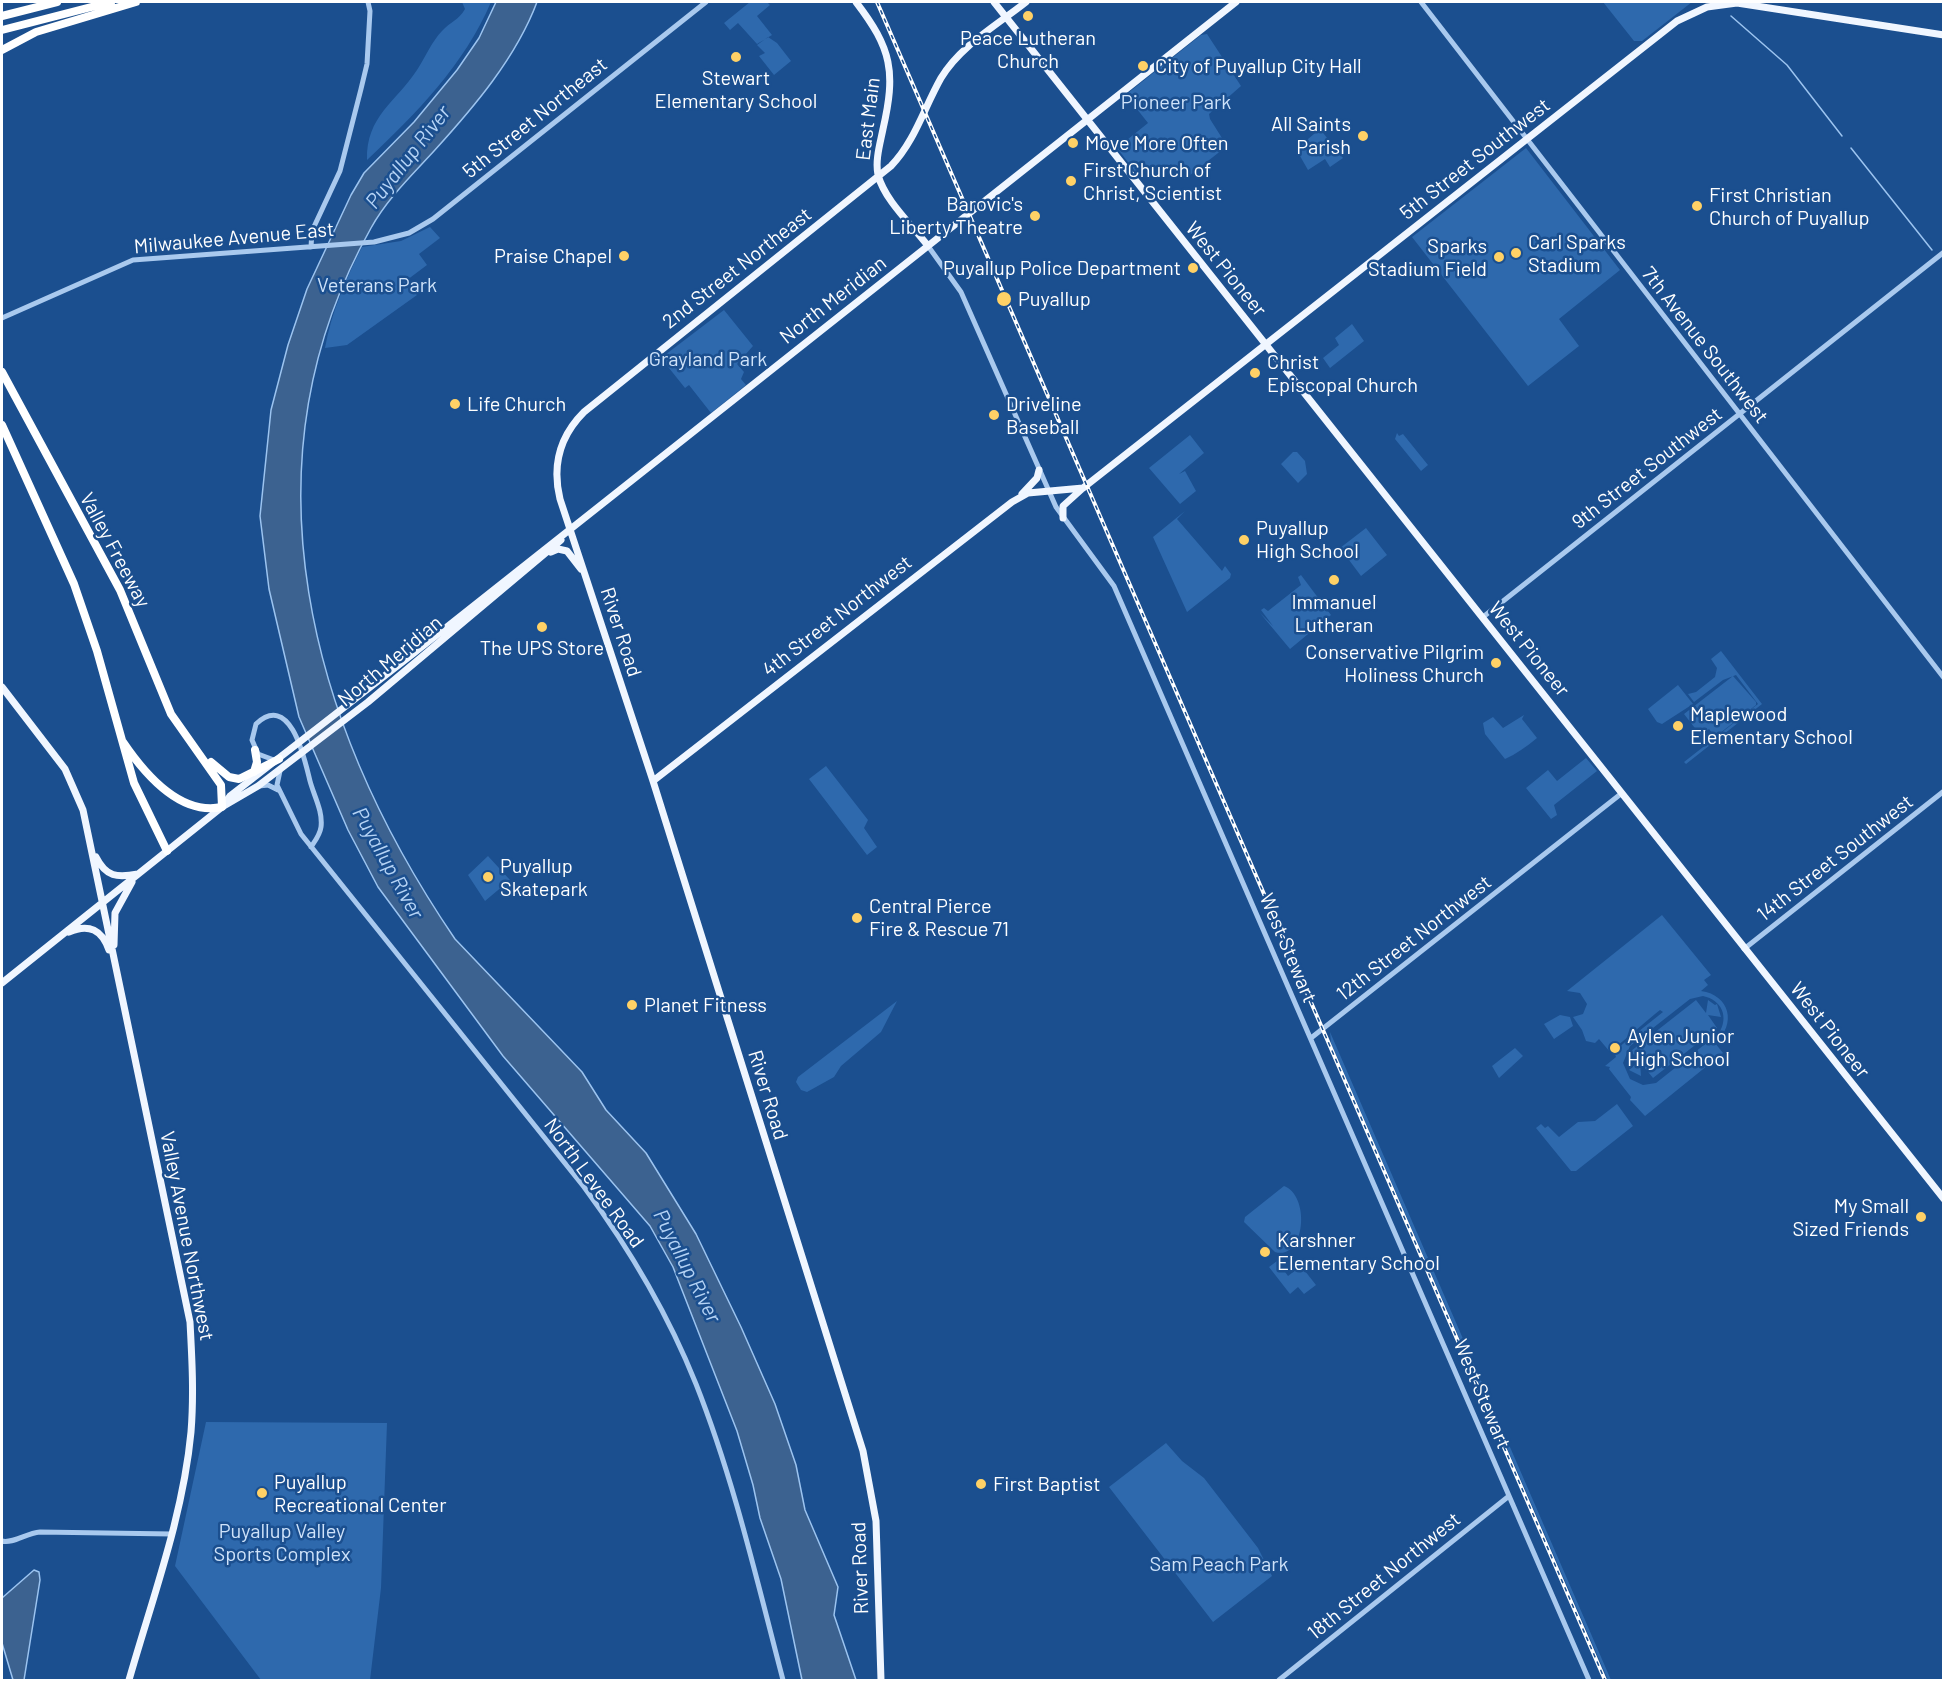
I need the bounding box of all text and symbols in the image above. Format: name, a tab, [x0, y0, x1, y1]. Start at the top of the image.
marker: Peace Lutheran Church	[1021, 9, 1035, 23]
place label: Peace Lutheran Church	[960, 26, 1096, 73]
marker: Stewart Elementary School	[729, 50, 743, 64]
street label: 5th Street Northeast	[458, 53, 612, 183]
place label: City of Puyallup City Hall	[1155, 54, 1362, 78]
marker: City of Puyallup City Hall	[1136, 59, 1150, 73]
place label: Stewart Elementary School	[655, 66, 817, 113]
street label: East Main	[851, 76, 885, 162]
park label: Pioneer Park	[1121, 90, 1231, 114]
street label: 5th Street Southwest	[1395, 93, 1555, 225]
water label: Puyallup River	[360, 100, 456, 214]
place label: All Saints Parish	[1271, 112, 1351, 159]
marker: All Saints Parish	[1356, 129, 1370, 143]
place label: Move More Often	[1085, 131, 1229, 155]
marker: Move More Often	[1066, 136, 1080, 150]
place label: First Church of Christ, Scientist	[1083, 158, 1222, 205]
marker: First Church of Christ, Scientist	[1064, 174, 1078, 188]
place label: First Christian Church of Puyallup	[1709, 183, 1870, 230]
place label: Barovic's Liberty Theatre	[889, 192, 1023, 239]
marker: First Christian Church of Puyallup	[1690, 199, 1704, 213]
street label: 2nd Street Northeast	[658, 202, 816, 334]
marker: Barovic's Liberty Theatre	[1028, 209, 1042, 223]
street label: Milwaukee Avenue East	[133, 217, 335, 259]
street label: West Pioneer	[1180, 217, 1272, 321]
place label: Carl Sparks Stadium	[1528, 230, 1626, 277]
place label: Sparks Stadium Field	[1368, 234, 1487, 281]
place label: Praise Chapel	[494, 244, 612, 268]
marker: Carl Sparks Stadium	[1509, 246, 1523, 260]
marker: Praise Chapel	[617, 249, 631, 263]
marker: Sparks Stadium Field	[1492, 250, 1506, 264]
street label: North Meridian	[775, 251, 891, 349]
place label: Puyallup Police Department	[943, 256, 1181, 280]
marker: Puyallup Police Department	[1186, 261, 1200, 275]
street label: 7th Avenue Southwest	[1637, 262, 1773, 428]
park label: Veterans Park	[317, 273, 437, 297]
place label: Puyallup	[1018, 287, 1091, 311]
marker: Puyallup	[995, 290, 1013, 308]
park label: Grayland Park	[649, 347, 767, 371]
place label: Christ Episcopal Church	[1267, 350, 1418, 397]
marker: Christ Episcopal Church	[1248, 366, 1262, 380]
place label: Life Church	[467, 392, 566, 416]
place label: Driveline Baseball	[1006, 392, 1082, 439]
marker: Life Church	[448, 397, 462, 411]
street label: 9th Street Southwest	[1567, 402, 1727, 534]
marker: Driveline Baseball	[987, 408, 1001, 422]
street label: Valley Freeway	[75, 488, 155, 612]
place label: Puyallup High School	[1256, 516, 1359, 563]
marker: Puyallup High School	[1237, 533, 1251, 547]
street label: 4th Street Northwest	[758, 550, 916, 682]
marker: Immanuel Lutheran	[1327, 573, 1341, 587]
street label: River Road	[595, 584, 647, 680]
place label: Immanuel Lutheran	[1291, 590, 1377, 637]
street label: West Pioneer	[1483, 597, 1575, 701]
street label: North Meridian	[333, 611, 447, 711]
marker: The UPS Store	[535, 620, 549, 634]
place label: The UPS Store	[480, 636, 604, 660]
place label: Conservative Pilgrim Holiness Church	[1305, 640, 1484, 687]
marker: Conservative Pilgrim Holiness Church	[1489, 656, 1503, 670]
place label: Maplewood Elementary School	[1690, 702, 1853, 749]
marker: Maplewood Elementary School	[1671, 719, 1685, 733]
street label: 14th Street Southwest	[1752, 790, 1918, 926]
water label: Puyallup River	[347, 803, 429, 923]
place label: Puyallup Skatepark	[500, 854, 588, 901]
marker: Puyallup Skatepark	[481, 870, 495, 884]
street label: 12th Street Northwest	[1332, 870, 1496, 1006]
street label: West Stewart	[1254, 890, 1322, 1006]
place label: Central Pierce Fire & Rescue 71	[869, 894, 1009, 941]
marker: Central Pierce Fire & Rescue 71	[850, 911, 864, 925]
street label: West Pioneer	[1785, 977, 1875, 1083]
place label: Planet Fitness	[644, 993, 767, 1017]
marker: Planet Fitness	[625, 998, 639, 1012]
place label: Aylen Junior High School	[1627, 1024, 1734, 1071]
marker: Aylen Junior High School	[1608, 1041, 1622, 1055]
street label: River Road	[743, 1047, 793, 1143]
street label: North Levee Road	[539, 1113, 649, 1253]
street label: Valley Avenue Northwest	[155, 1129, 219, 1343]
place label: My Small Sized Friends	[1792, 1194, 1909, 1241]
water label: Puyallup River	[648, 1205, 726, 1327]
marker: My Small Sized Friends	[1914, 1210, 1928, 1224]
place label: Karshner Elementary School	[1277, 1228, 1440, 1275]
marker: Karshner Elementary School	[1258, 1245, 1272, 1259]
street label: West Stewart	[1448, 1336, 1516, 1452]
place label: Puyallup Recreational Center	[274, 1470, 446, 1517]
place label: First Baptist	[993, 1472, 1100, 1496]
marker: First Baptist	[974, 1477, 988, 1491]
marker: Puyallup Recreational Center	[255, 1486, 269, 1500]
street label: 18th Street Northwest	[1303, 1507, 1465, 1645]
park label: Puyallup Valley Sports Complex	[213, 1519, 351, 1566]
street label: River Road	[846, 1521, 874, 1615]
park label: Sam Peach Park	[1149, 1552, 1289, 1576]

